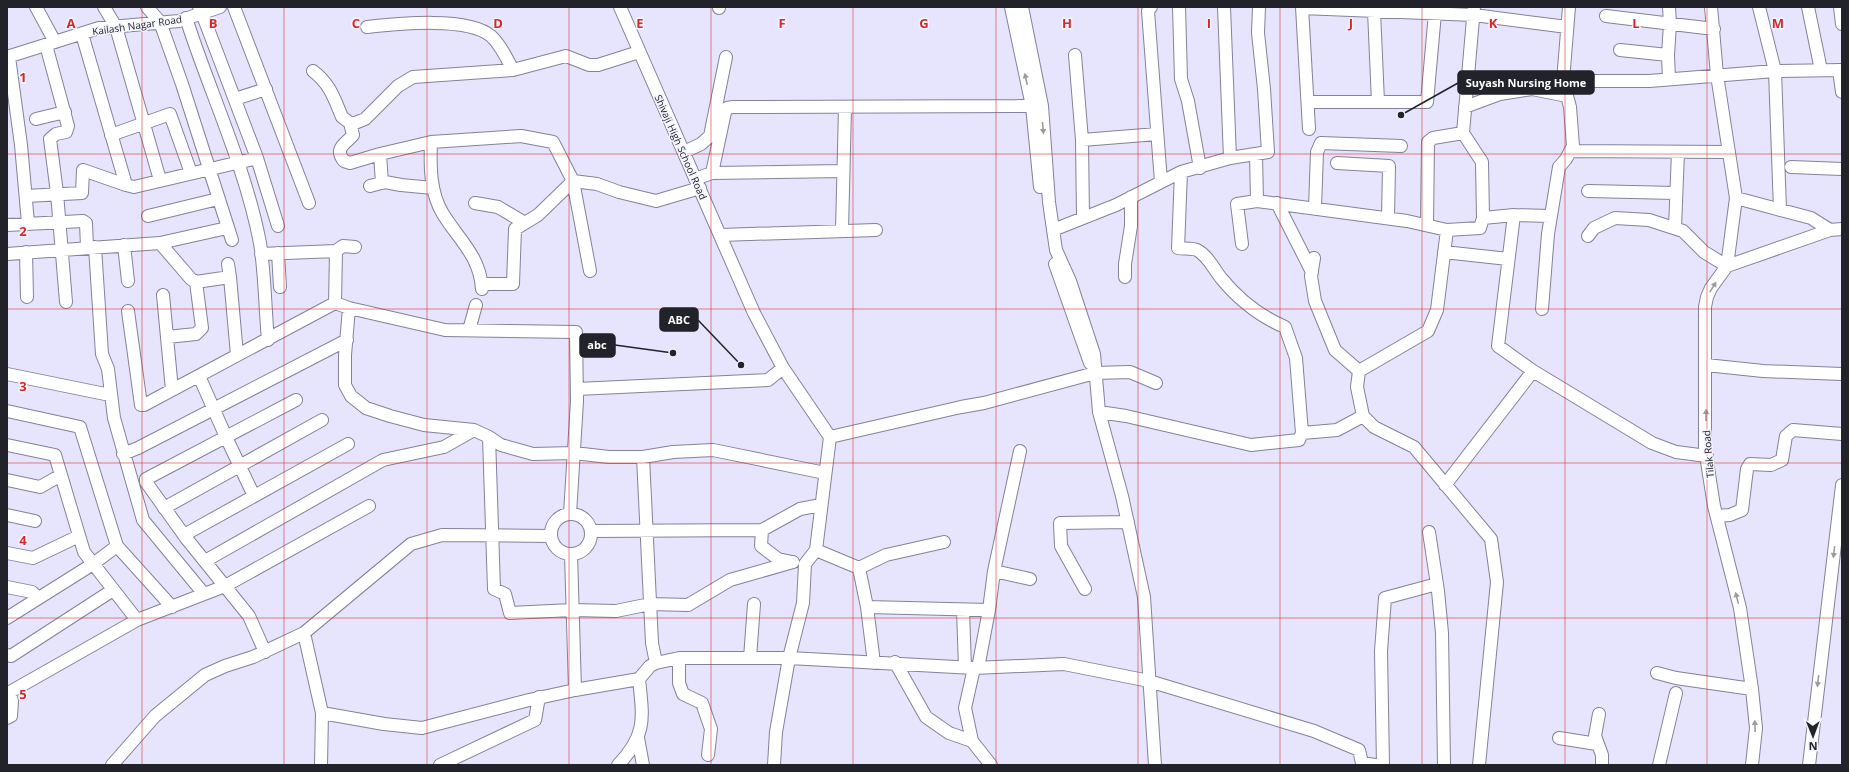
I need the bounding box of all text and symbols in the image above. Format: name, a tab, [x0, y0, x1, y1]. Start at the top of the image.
street label: Kailash Nagar Road	[91, 12, 183, 38]
text: A	[67, 14, 76, 32]
text: B	[209, 14, 218, 32]
text: C	[352, 14, 360, 32]
text: D	[493, 14, 503, 32]
text: E	[636, 14, 644, 32]
text: F	[778, 14, 786, 32]
text: G	[919, 14, 929, 32]
text: H	[1062, 14, 1072, 32]
text: I	[1207, 14, 1211, 32]
text: J	[1348, 14, 1353, 32]
text: K	[1489, 14, 1498, 32]
text: L	[1632, 14, 1640, 32]
text: M	[1772, 14, 1784, 32]
text: 1	[19, 68, 27, 86]
callout: Suyash Nursing Home	[1458, 71, 1594, 94]
one-way arrow	[1023, 72, 1029, 85]
text: Suyash Nursing Home	[1466, 75, 1587, 90]
street label: Shivaji High School Road	[651, 92, 711, 202]
one-way arrow	[1040, 122, 1047, 134]
text: 2	[19, 222, 27, 240]
one-way arrow	[1709, 281, 1716, 293]
callout: ABC	[660, 308, 698, 331]
text: ABC	[668, 312, 690, 327]
callout: abc	[580, 334, 615, 357]
text: abc	[587, 337, 607, 352]
text: 3	[19, 377, 27, 395]
one-way arrow	[1703, 408, 1709, 421]
street label: Tilak Road	[1699, 430, 1717, 478]
text: 4	[19, 531, 27, 549]
one-way arrow	[1831, 546, 1837, 558]
one-way arrow	[1734, 592, 1740, 604]
one-way arrow	[1815, 675, 1821, 687]
text: 5	[19, 685, 27, 703]
north arrow	[1793, 716, 1833, 756]
one-way arrow	[1752, 720, 1759, 732]
text: N	[1809, 739, 1818, 754]

